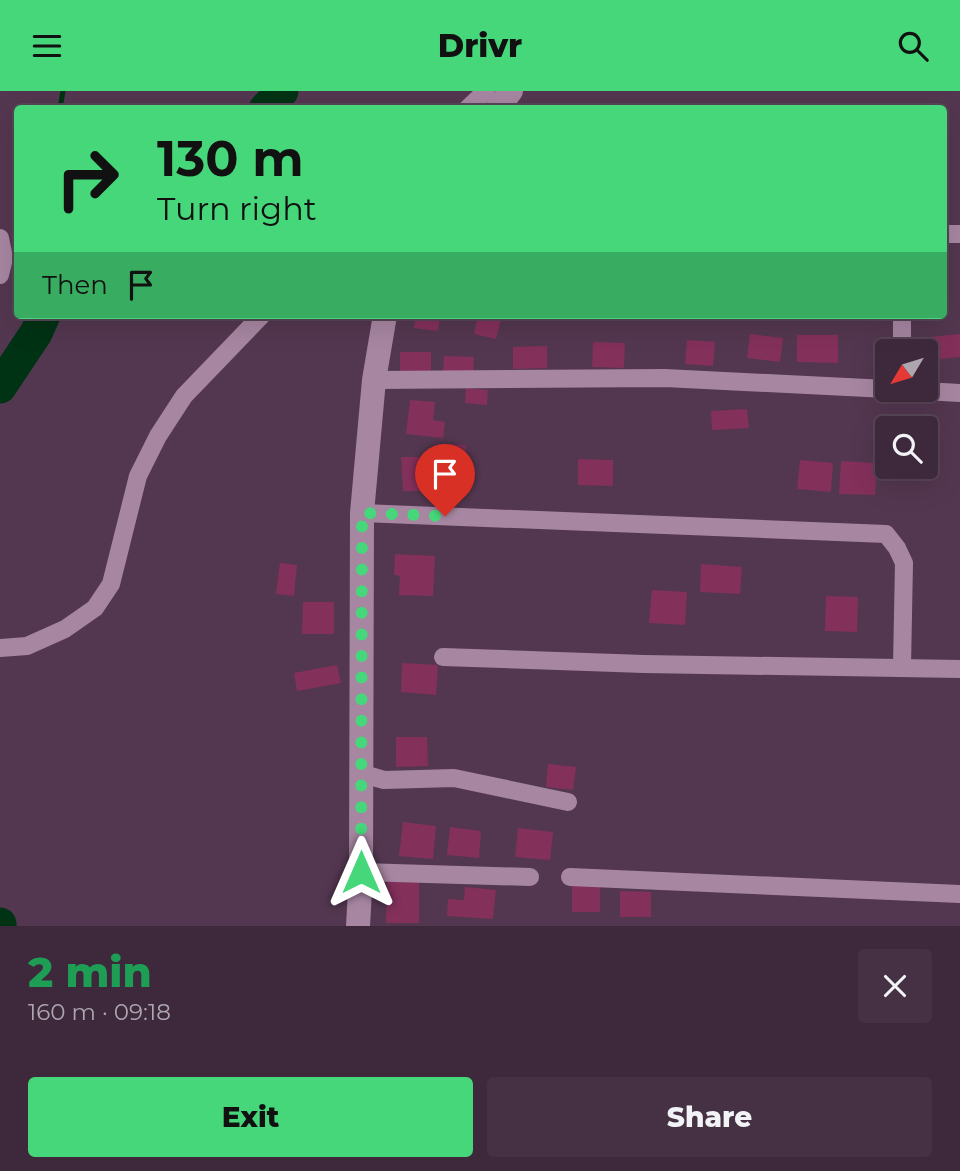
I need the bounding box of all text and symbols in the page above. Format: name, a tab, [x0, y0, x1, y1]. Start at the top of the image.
text: Drivr	[438, 26, 522, 65]
icon: menu	[28, 27, 66, 65]
icon: search	[894, 27, 932, 65]
text: 130 m	[157, 129, 304, 188]
icon: right	[42, 133, 133, 224]
text: Turn right	[157, 189, 317, 228]
icon: arrive	[122, 266, 160, 304]
text: Then	[42, 269, 108, 301]
north arrow	[875, 339, 938, 403]
map controls	[875, 339, 938, 479]
button: search	[875, 416, 938, 479]
pin	[415, 444, 475, 516]
icon: arrive	[426, 455, 464, 493]
position arrow	[324, 835, 398, 909]
text: 2 min	[28, 946, 152, 998]
button: close	[858, 949, 932, 1023]
text: 160 m · 09:18	[28, 998, 171, 1026]
button: Exit	[28, 1077, 473, 1157]
button: Share	[487, 1077, 932, 1157]

